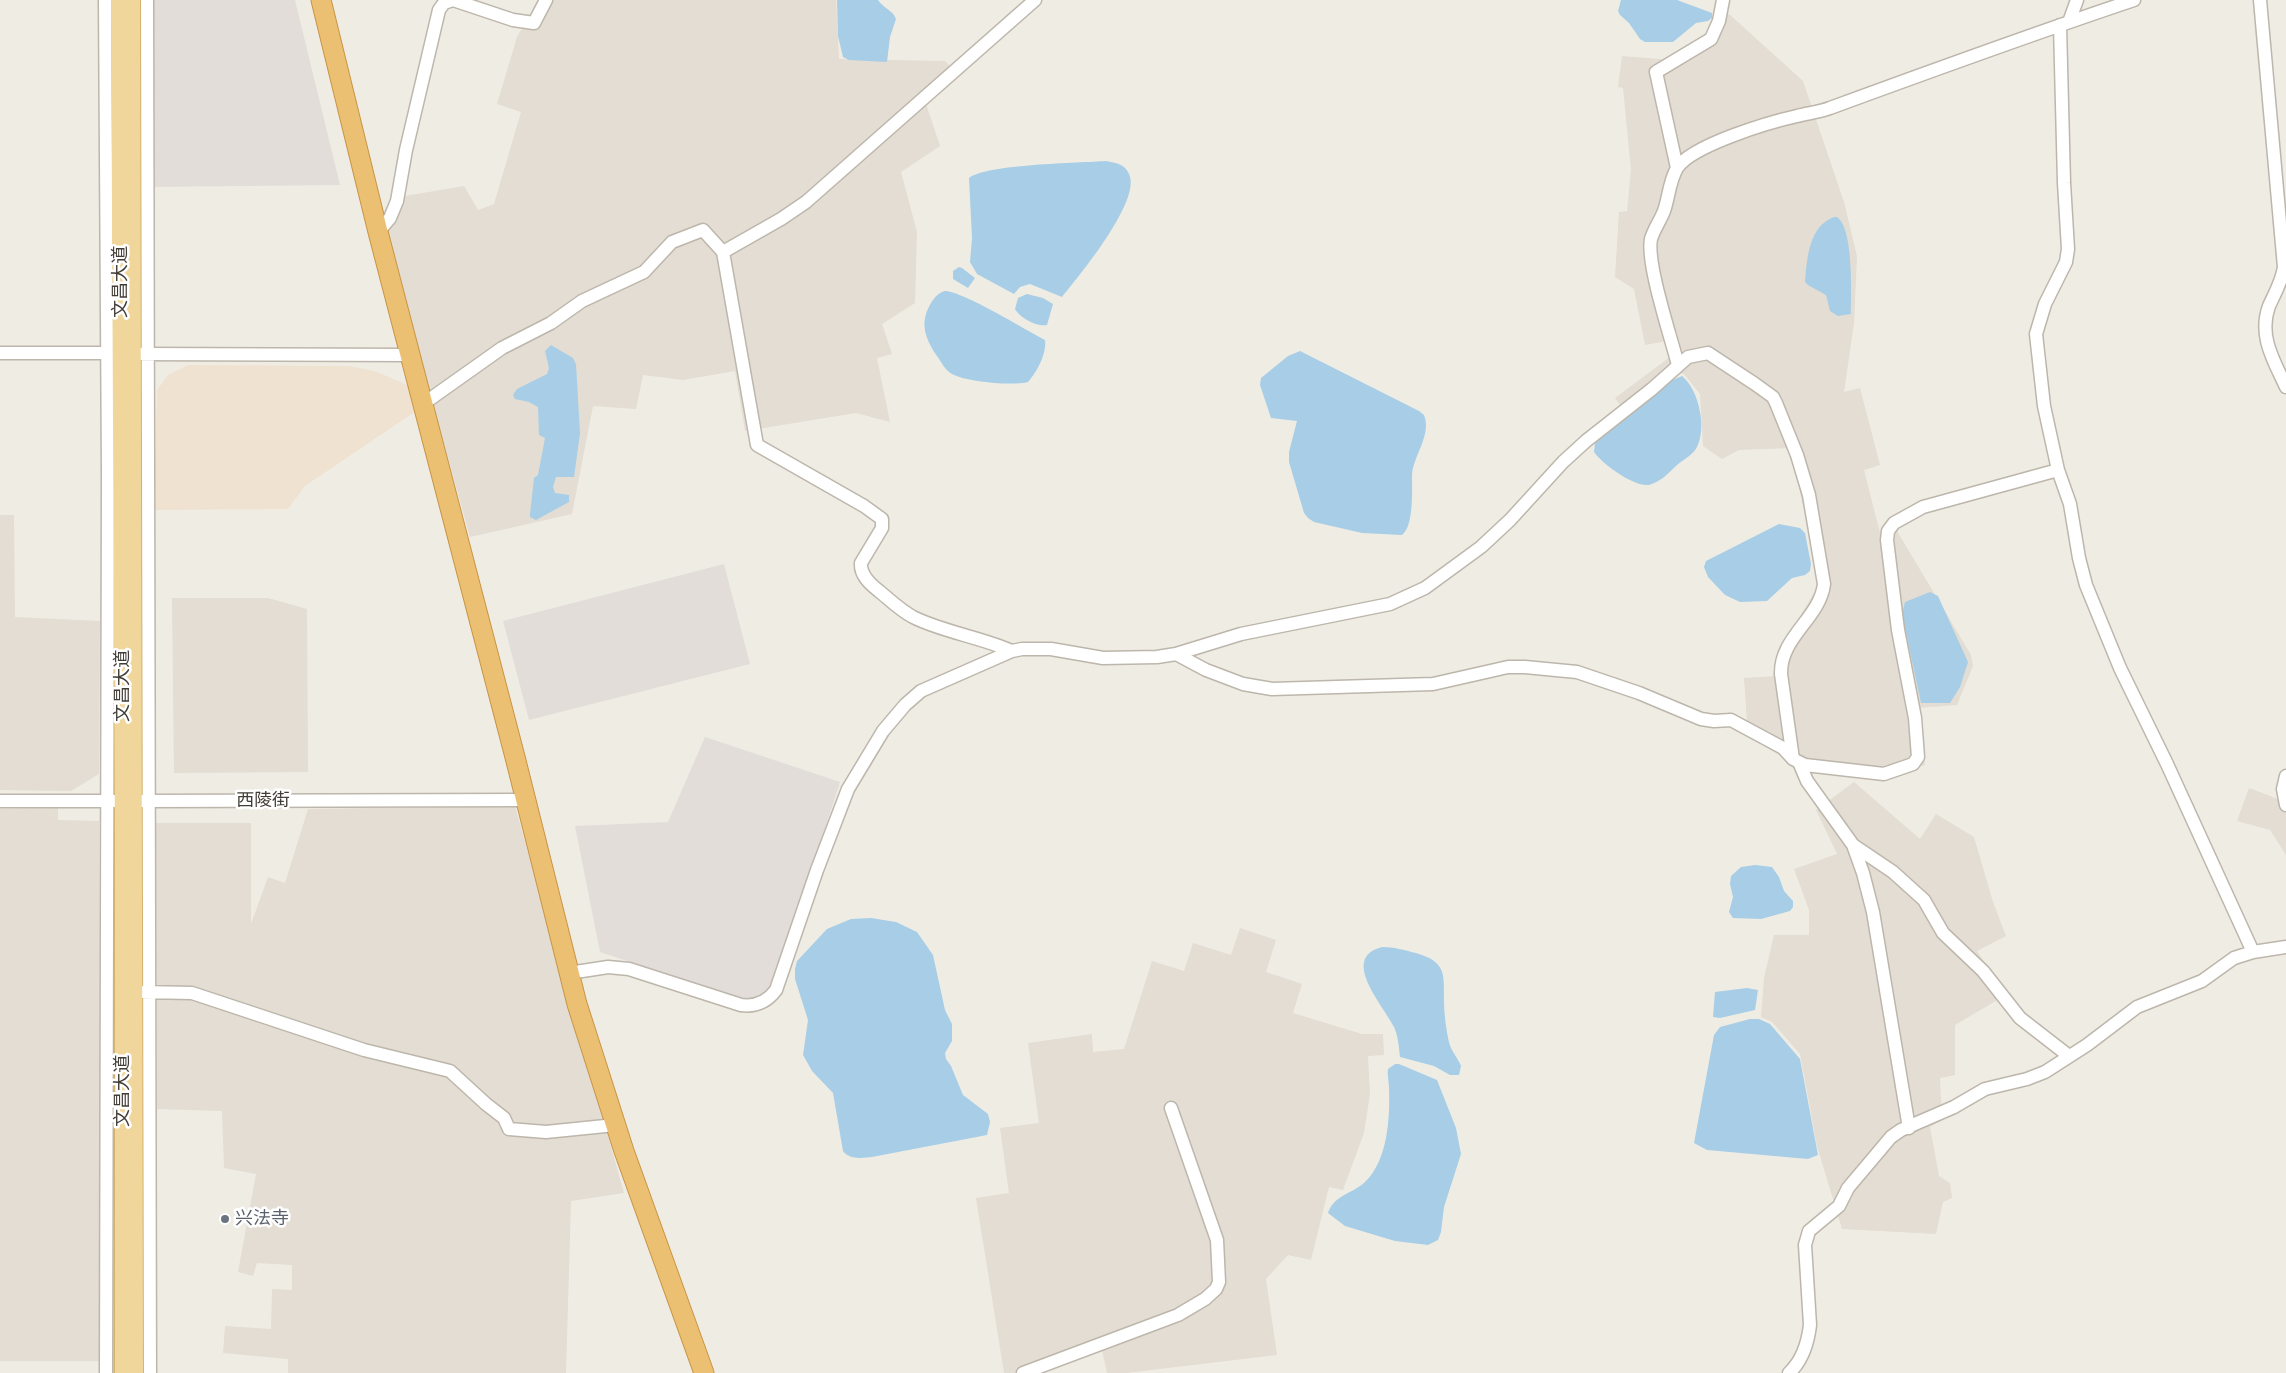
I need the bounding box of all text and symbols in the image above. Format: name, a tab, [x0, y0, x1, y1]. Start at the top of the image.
street label: 文昌大道	[110, 246, 132, 318]
street label: 文昌大道	[112, 650, 134, 722]
street label: 西陵街	[236, 790, 290, 812]
street label: 文昌大道	[112, 1055, 134, 1127]
place label: 兴法寺	[235, 1208, 289, 1230]
marker: 兴法寺	[219, 1213, 231, 1225]

